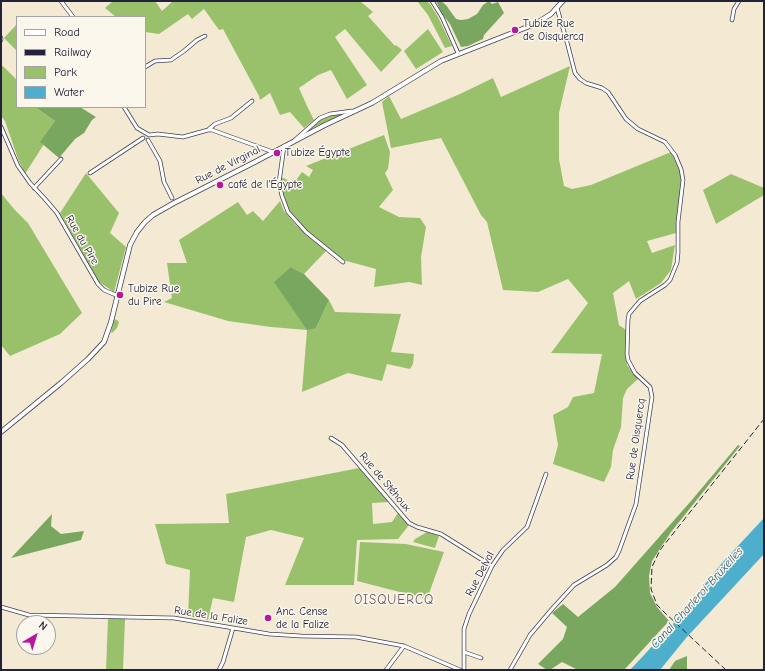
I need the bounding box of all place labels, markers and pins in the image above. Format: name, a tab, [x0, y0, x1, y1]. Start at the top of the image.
place label: Tubize Rue de Oisquercq	[523, 17, 584, 43]
marker: Tubize Rue de Oisquercq	[510, 25, 520, 35]
place label: Tubize Égypte	[285, 146, 350, 160]
marker: Tubize Égypte	[272, 148, 282, 158]
place label: café de l'Égypte	[228, 178, 302, 192]
marker: café de l'Égypte	[215, 180, 225, 190]
place label: Tubize Rue du Pire	[128, 282, 179, 308]
marker: Tubize Rue du Pire	[115, 290, 125, 300]
place label: Anc. Cense de la Falize	[276, 605, 329, 631]
marker: Anc. Cense de la Falize	[263, 613, 273, 623]

